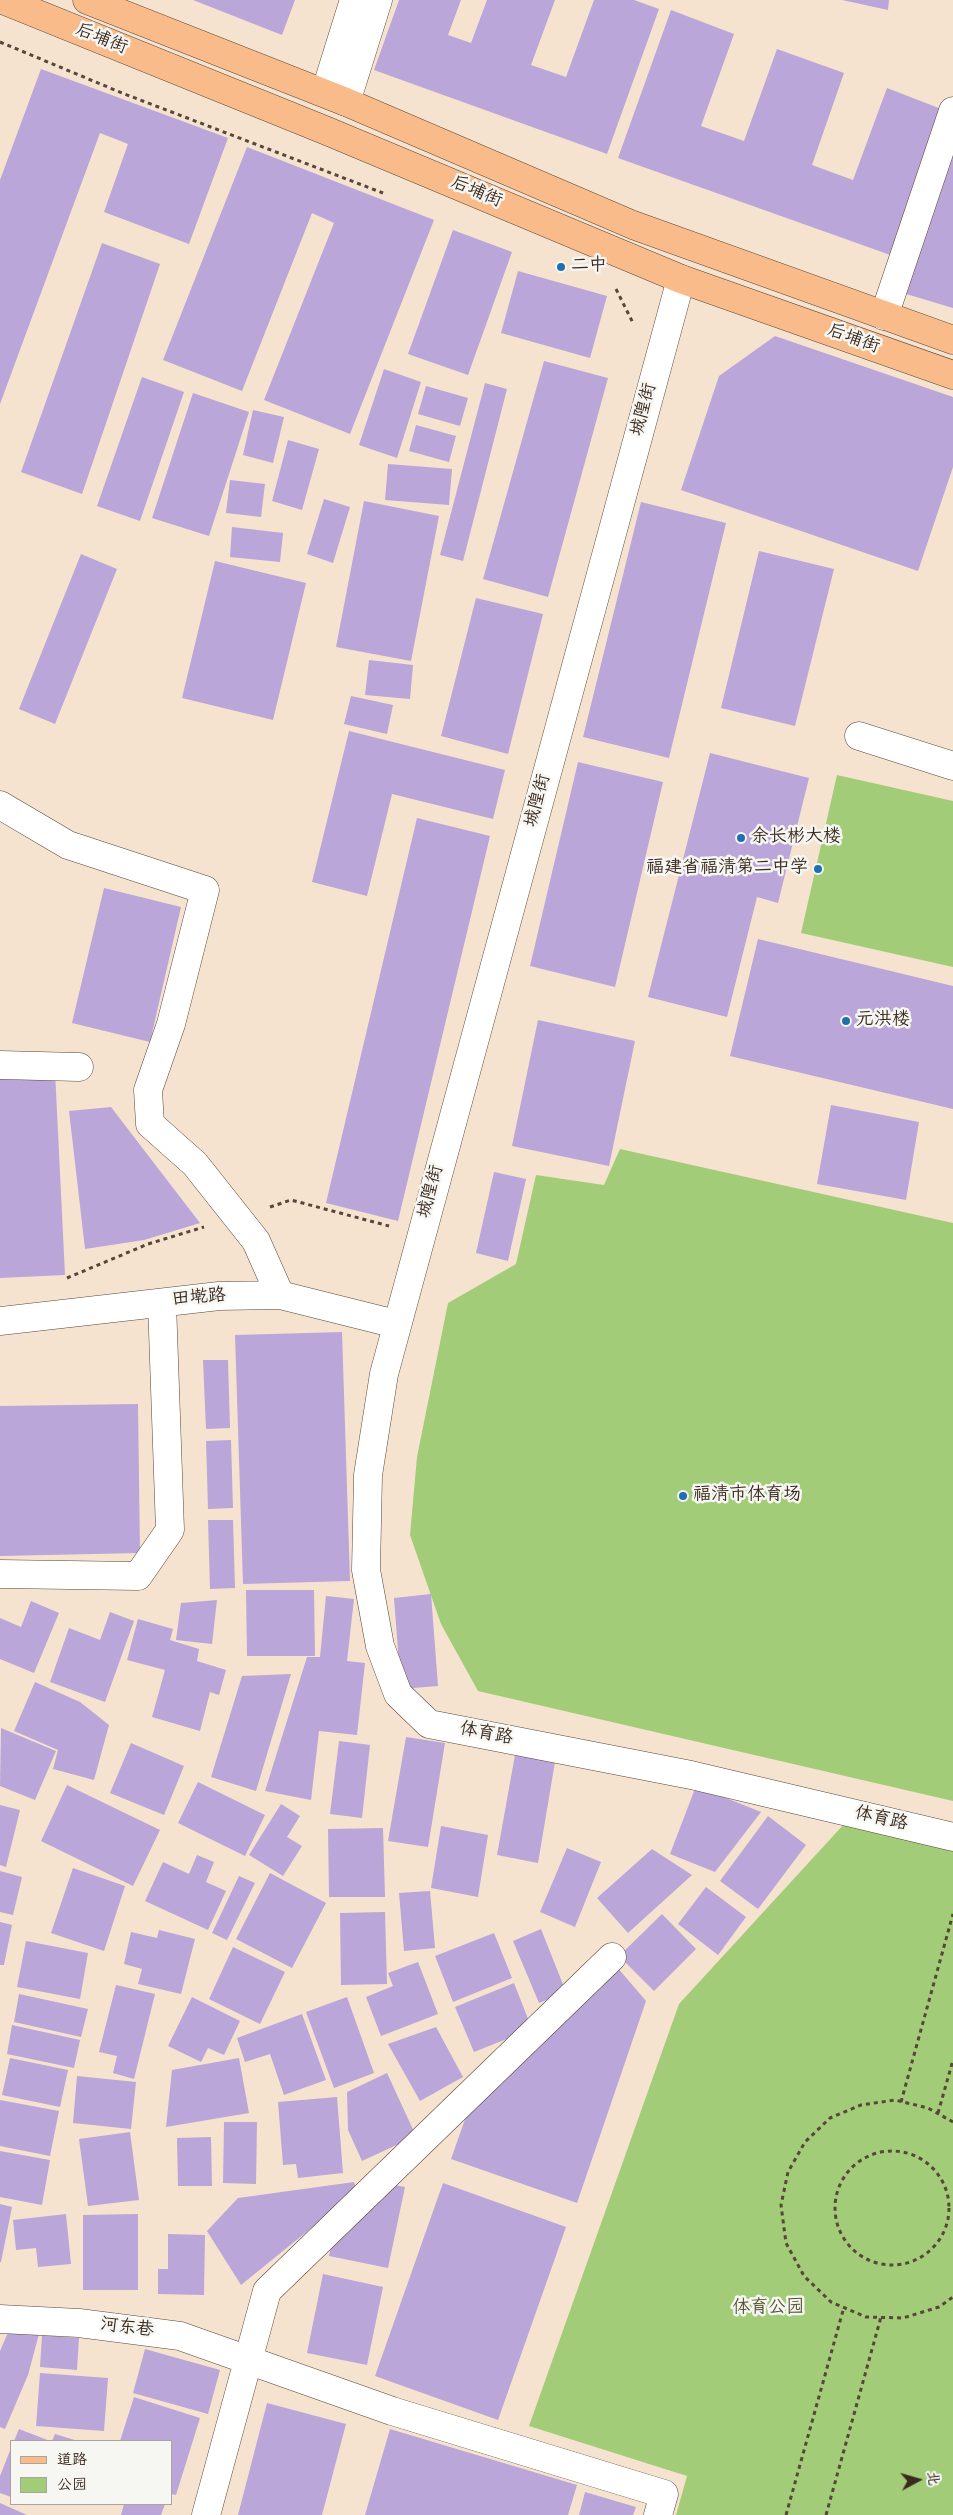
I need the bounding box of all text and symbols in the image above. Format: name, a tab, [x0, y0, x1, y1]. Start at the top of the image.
street label: 后埔街	[72, 20, 130, 60]
street label: 后埔街	[447, 173, 505, 213]
place label: 二中	[571, 256, 607, 278]
marker: 二中	[555, 261, 567, 273]
street label: 后埔街	[824, 321, 882, 359]
street label: 城隍街	[628, 381, 662, 439]
street label: 城隍街	[522, 772, 556, 830]
place label: 余长彬大楼	[751, 827, 841, 849]
marker: 余长彬大楼	[735, 832, 747, 844]
place label: 福建省福清第二中学	[646, 858, 808, 880]
marker: 福建省福清第二中学	[812, 863, 824, 875]
place label: 元洪楼	[856, 1010, 910, 1032]
marker: 元洪楼	[840, 1015, 852, 1027]
street label: 城隍街	[415, 1163, 449, 1221]
street label: 田墘路	[171, 1286, 227, 1312]
place label: 福清市体育场	[693, 1485, 801, 1507]
marker: 福清市体育场	[677, 1490, 689, 1502]
street label: 体育路	[457, 1719, 515, 1751]
street label: 体育路	[852, 1803, 910, 1837]
park label: 体育公园	[732, 2298, 804, 2320]
street label: 河东巷	[99, 2315, 155, 2343]
legend	[10, 2440, 172, 2505]
text: 道路	[57, 2448, 87, 2472]
north arrow	[893, 2455, 943, 2505]
text: 北	[921, 2470, 945, 2487]
text: 公园	[57, 2473, 87, 2497]

